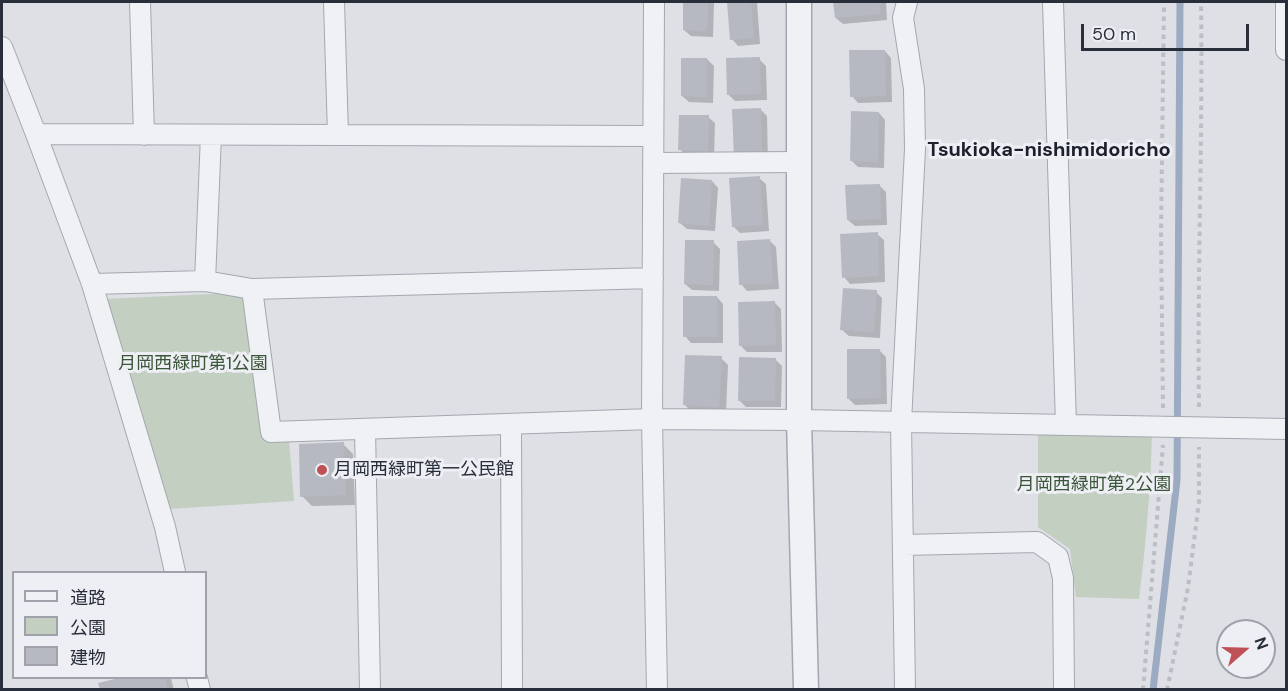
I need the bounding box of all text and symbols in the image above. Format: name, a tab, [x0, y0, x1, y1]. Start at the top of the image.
scale bar	[1084, 12, 1252, 50]
text: 50 m	[1092, 22, 1136, 46]
district label: Tsukioka-nishimidoricho	[927, 139, 1171, 163]
park label: 月岡西緑町第1公園	[118, 353, 268, 375]
place label: 月岡西緑町第一公民館	[334, 459, 514, 481]
marker: 月岡西緑町第一公民館	[315, 463, 329, 477]
park label: 月岡西緑町第2公園	[1017, 474, 1171, 496]
legend	[12, 571, 207, 679]
text: 道路	[70, 586, 106, 610]
text: 公園	[70, 616, 106, 640]
north arrow	[1216, 619, 1276, 679]
text: N	[1250, 634, 1273, 652]
text: 建物	[70, 646, 106, 670]

